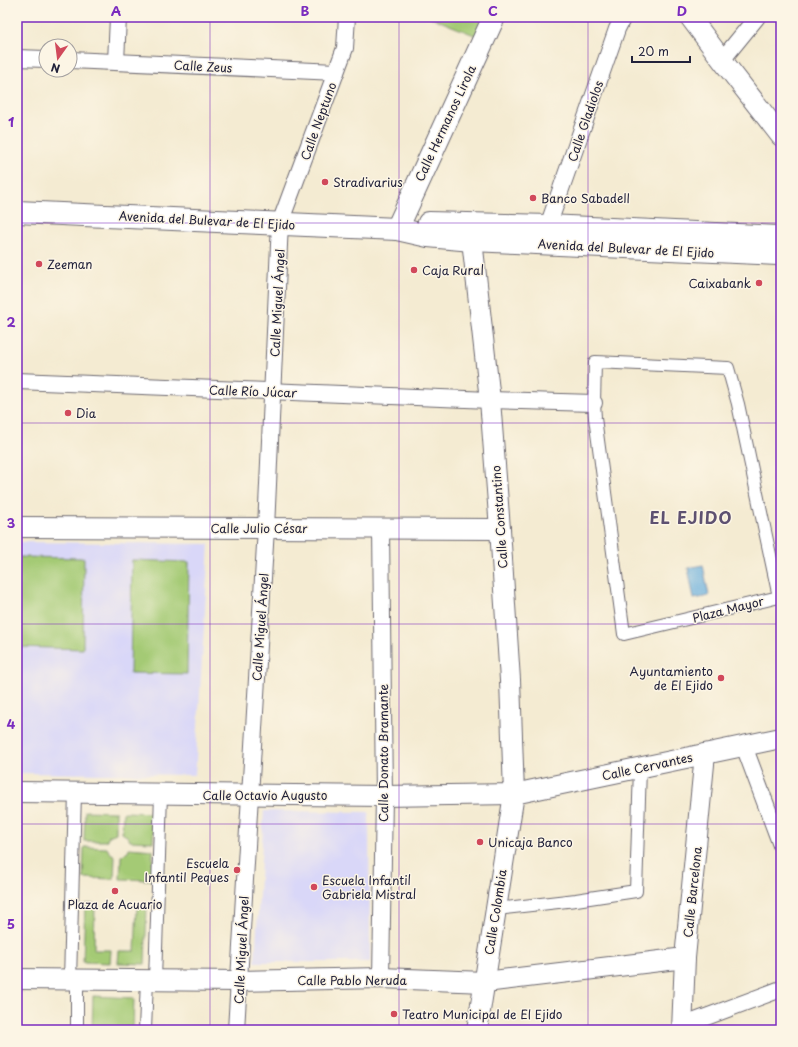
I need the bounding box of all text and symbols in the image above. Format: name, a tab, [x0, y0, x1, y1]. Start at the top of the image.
text: A	[111, 1, 121, 20]
text: B	[301, 1, 310, 20]
text: C	[488, 1, 498, 20]
text: D	[677, 1, 687, 20]
north arrow	[38, 38, 78, 78]
scale bar	[632, 38, 690, 64]
text: 20 m	[638, 42, 669, 60]
street label: Calle Zeus	[173, 55, 233, 77]
text: N	[49, 59, 62, 77]
street label: Calle Hermanos Lirola	[410, 61, 480, 184]
street label: Calle Gladiolos	[563, 78, 607, 164]
street label: Calle Neptuno	[296, 79, 341, 163]
text: 1	[8, 112, 14, 131]
place label: Stradivarius	[333, 173, 403, 191]
marker: Stradivarius	[320, 177, 330, 187]
place label: Banco Sabadell	[541, 189, 630, 207]
marker: Banco Sabadell	[528, 193, 538, 203]
street label: Avenida del Bulevar de El Ejido	[118, 206, 296, 234]
street label: Avenida del Bulevar de El Ejido	[537, 234, 715, 262]
street label: Calle Miguel Ángel	[265, 249, 289, 357]
place label: Zeeman	[47, 255, 92, 273]
marker: Zeeman	[34, 259, 44, 269]
place label: Caja Rural	[422, 261, 484, 279]
marker: Caja Rural	[409, 265, 419, 275]
place label: Caixabank	[688, 274, 751, 292]
marker: Caixabank	[754, 278, 764, 288]
text: 2	[6, 312, 16, 331]
street label: Calle Río Júcar	[209, 380, 297, 402]
place label: Dia	[76, 404, 97, 422]
marker: Dia	[63, 408, 73, 418]
street label: Calle Constantino	[486, 465, 512, 569]
district label: EL EJIDO	[650, 505, 732, 529]
text: 3	[7, 513, 16, 532]
street label: Calle Julio César	[210, 519, 308, 537]
street label: Calle Miguel Ángel	[247, 572, 273, 682]
street label: Plaza Mayor	[690, 591, 766, 627]
place label: Ayuntamiento de El Ejido	[629, 662, 713, 694]
marker: Ayuntamiento de El Ejido	[716, 673, 726, 683]
street label: Calle Donato Bramante	[374, 684, 392, 822]
text: 4	[7, 714, 16, 733]
street label: Calle Cervantes	[600, 748, 694, 784]
street label: Calle Octavio Augusto	[203, 786, 328, 804]
place label: Unicaja Banco	[488, 833, 573, 851]
marker: Unicaja Banco	[475, 837, 485, 847]
street label: Calle Barcelona	[678, 845, 706, 938]
place label: Escuela Infantil Peques	[145, 854, 230, 886]
marker: Escuela Infantil Peques	[232, 865, 242, 875]
street label: Calle Colombia	[479, 867, 511, 956]
place label: Escuela Infantil Gabriela Mistral	[322, 871, 416, 903]
marker: Escuela Infantil Gabriela Mistral	[309, 882, 319, 892]
marker: Plaza de Acuario	[110, 886, 120, 896]
place label: Plaza de Acuario	[68, 895, 163, 913]
street label: Calle Miguel Ángel	[229, 896, 253, 1004]
text: 5	[7, 914, 15, 933]
street label: Calle Pablo Neruda	[297, 971, 407, 989]
place label: Teatro Municipal de El Ejido	[402, 1005, 563, 1023]
marker: Teatro Municipal de El Ejido	[389, 1009, 399, 1019]

